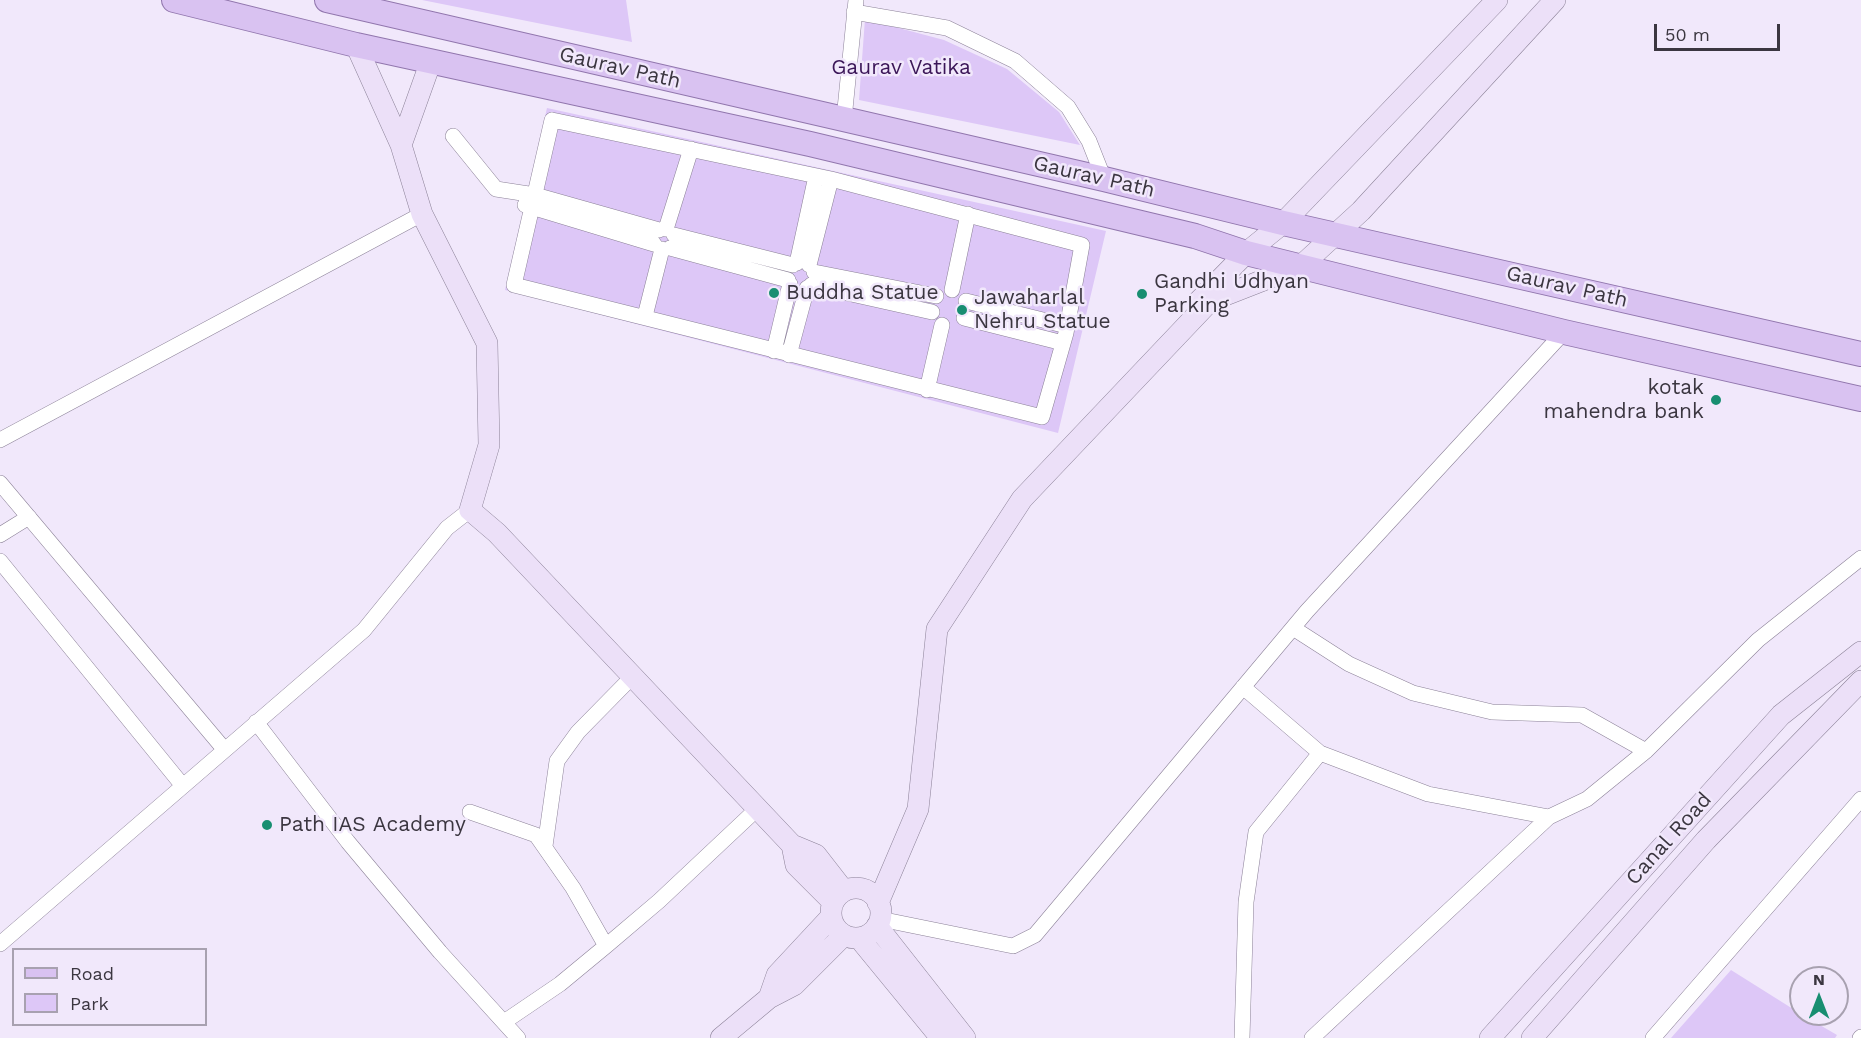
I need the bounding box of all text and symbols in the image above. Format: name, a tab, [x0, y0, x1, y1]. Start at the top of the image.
scale bar	[1657, 12, 1783, 50]
text: 50 m	[1665, 24, 1710, 45]
street label: Gaurav Path	[557, 42, 683, 94]
park label: Gaurav Vatika	[831, 55, 971, 81]
street label: Gaurav Path	[1031, 151, 1157, 203]
street label: Gaurav Path	[1504, 261, 1630, 313]
place label: Gandhi Udhyan Parking	[1154, 269, 1309, 319]
place label: Buddha Statue	[786, 280, 939, 306]
place label: Jawaharlal Nehru Statue	[974, 285, 1111, 335]
marker: Buddha Statue	[767, 286, 781, 300]
marker: Gandhi Udhyan Parking	[1135, 287, 1149, 301]
marker: Jawaharlal Nehru Statue	[955, 303, 969, 317]
place label: kotak mahendra bank	[1544, 375, 1704, 425]
marker: kotak mahendra bank	[1709, 393, 1723, 407]
street label: Canal Road	[1621, 787, 1717, 891]
place label: Path IAS Academy	[279, 812, 466, 838]
marker: Path IAS Academy	[260, 818, 274, 832]
legend	[12, 948, 207, 1026]
text: Road	[70, 963, 114, 984]
north arrow	[1789, 966, 1849, 1026]
text: N	[1813, 970, 1825, 989]
text: Park	[70, 993, 109, 1014]

